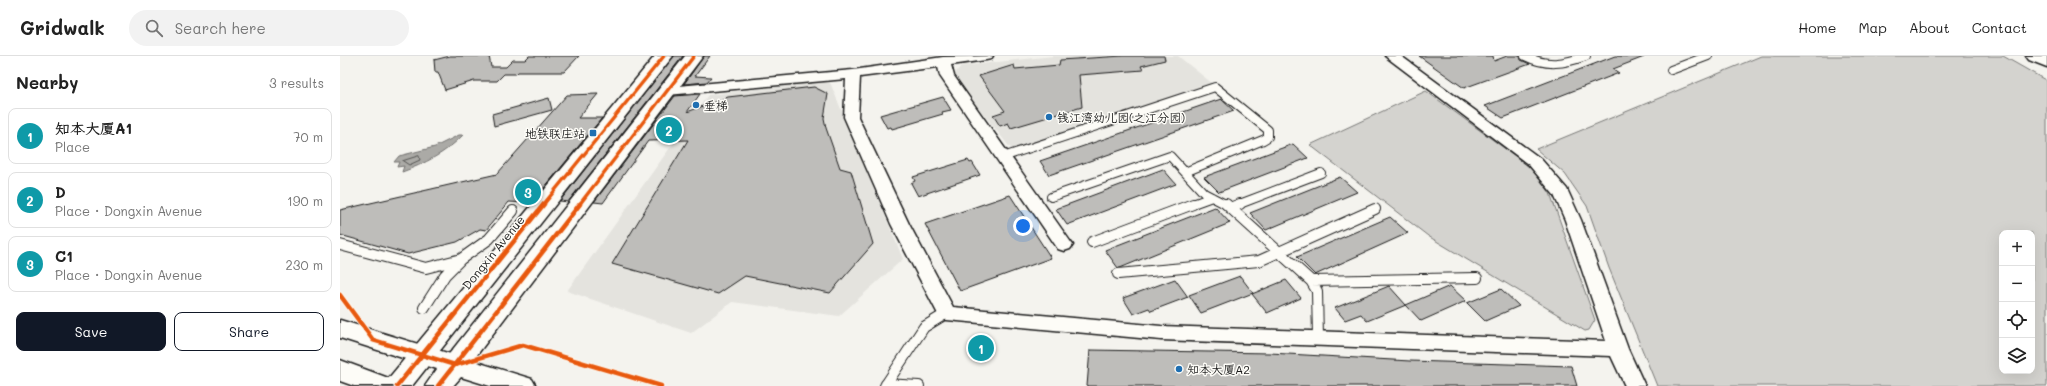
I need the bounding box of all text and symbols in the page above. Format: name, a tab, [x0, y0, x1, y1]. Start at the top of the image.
search box	[129, 10, 409, 46]
text: Gridwalk	[20, 15, 105, 40]
icon: search	[143, 17, 165, 39]
text: Search here	[175, 18, 266, 38]
text: Home	[1798, 18, 1836, 37]
text: Map	[1858, 18, 1887, 37]
text: About	[1909, 18, 1950, 37]
text: Contact	[1972, 18, 2027, 37]
text: Nearby	[16, 71, 78, 93]
text: 3 results	[269, 74, 324, 91]
place label: 垂梯	[704, 97, 728, 113]
marker: 垂梯	[691, 100, 701, 110]
place label: 钱江湾幼儿园(之江分园)	[1057, 109, 1185, 125]
marker: 钱江湾幼儿园(之江分园)	[1044, 112, 1054, 122]
pin: 2	[656, 115, 682, 145]
text: 知本大厦A1	[55, 118, 132, 138]
place label: 地铁联庄站	[525, 125, 585, 141]
text: 1	[27, 128, 33, 145]
text: 70 m	[293, 128, 323, 145]
marker: 地铁联庄站	[588, 128, 598, 138]
text: Place	[55, 138, 90, 155]
pin: 3	[515, 177, 541, 207]
text: D	[55, 182, 66, 202]
text: 2	[26, 192, 34, 209]
text: 190 m	[287, 192, 323, 209]
text: Place · Dongxin Avenue	[55, 202, 202, 219]
street label: Dongxin Avenue	[458, 212, 528, 292]
your location	[1013, 216, 1033, 236]
map controls	[1999, 230, 2035, 374]
button: +	[1999, 230, 2035, 266]
text: C1	[55, 246, 73, 266]
text: 3	[26, 256, 34, 273]
text: 230 m	[286, 256, 323, 273]
text: Place · Dongxin Avenue	[55, 266, 202, 283]
button: −	[1999, 266, 2035, 302]
button: locate	[1999, 302, 2035, 338]
button: Save	[16, 312, 166, 351]
button: Share	[174, 312, 324, 351]
pin: 1	[968, 333, 994, 363]
button: layers	[1999, 338, 2035, 374]
place label: 知本大厦A2	[1187, 361, 1250, 377]
marker: 知本大厦A2	[1174, 364, 1184, 374]

